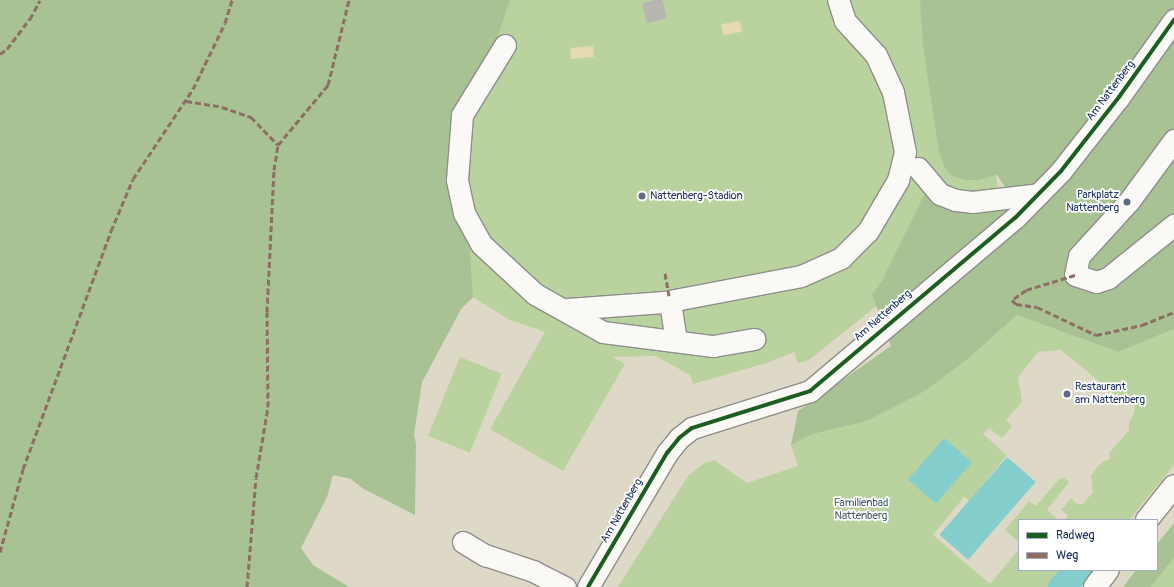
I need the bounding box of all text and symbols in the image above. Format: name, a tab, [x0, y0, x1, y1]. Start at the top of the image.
street label: Am Nattenberg	[1084, 58, 1138, 124]
place label: Nattenberg-Stadion	[650, 189, 743, 203]
place label: Parkplatz Nattenberg	[1066, 189, 1119, 215]
marker: Nattenberg-Stadion	[637, 191, 647, 201]
marker: Parkplatz Nattenberg	[1122, 197, 1132, 207]
street label: Am Nattenberg	[852, 287, 914, 345]
place label: Restaurant am Nattenberg	[1075, 381, 1145, 407]
marker: Restaurant am Nattenberg	[1062, 389, 1072, 399]
street label: Am Nattenberg	[598, 477, 646, 545]
park label: Familienbad Nattenberg	[834, 497, 888, 523]
legend	[1018, 519, 1158, 571]
text: Radweg	[1056, 528, 1094, 543]
text: Weg	[1056, 548, 1078, 563]

